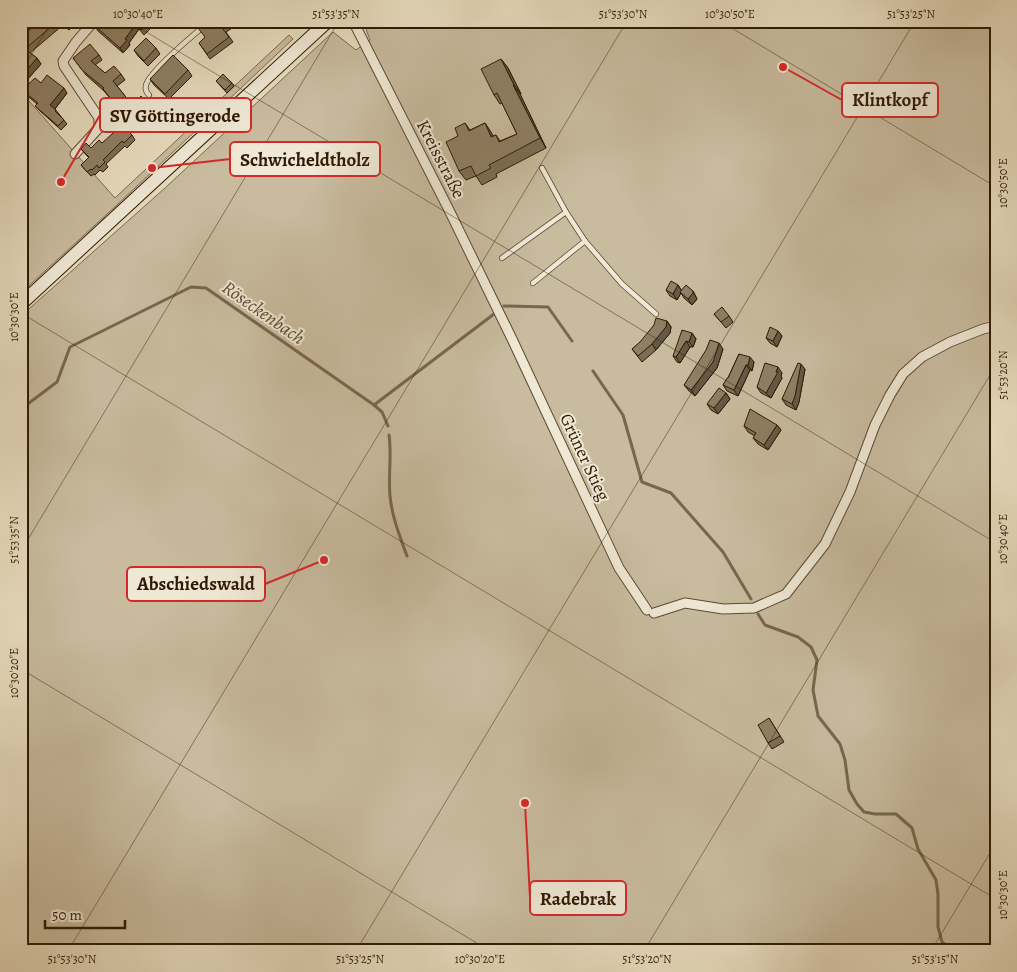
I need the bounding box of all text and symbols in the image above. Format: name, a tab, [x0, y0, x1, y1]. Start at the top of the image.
text: 10°30'40"E	[113, 6, 163, 22]
text: 51°53'35"N	[312, 6, 360, 22]
text: 51°53'30"N	[599, 6, 648, 22]
text: 10°30'50"E	[705, 6, 755, 22]
text: 51°53'25"N	[887, 6, 935, 22]
callout: Klintkopf	[842, 83, 938, 117]
text: Klintkopf	[852, 87, 931, 113]
callout: SV Göttingerode	[100, 98, 251, 132]
text: SV Göttingerode	[110, 103, 241, 129]
street label: Kreisstraße	[411, 116, 471, 202]
callout: Schwicheldtholz	[230, 142, 380, 176]
text: Schwicheldtholz	[240, 147, 370, 173]
text: 10°30'50"E	[995, 158, 1011, 208]
water label: Röseckenbach	[217, 275, 310, 351]
text: 10°30'30"E	[6, 292, 22, 342]
text: 51°53'20"N	[995, 350, 1011, 400]
street label: Grüner Stieg	[554, 409, 616, 505]
text: 10°30'40"E	[995, 514, 1011, 564]
text: 51°53'35"N	[6, 516, 22, 564]
callout: Abschiedswald	[127, 567, 265, 601]
text: Abschiedswald	[136, 571, 256, 597]
text: 10°30'20"E	[6, 648, 22, 698]
text: 10°30'30"E	[995, 870, 1011, 920]
callout: Radebrak	[530, 881, 626, 915]
text: Radebrak	[540, 886, 616, 912]
scale bar	[45, 897, 125, 929]
text: 50 m	[52, 905, 82, 925]
text: 51°53'30"N	[48, 951, 97, 967]
text: 51°53'25"N	[336, 951, 384, 967]
text: 10°30'20"E	[455, 951, 505, 967]
text: 51°53'20"N	[622, 951, 672, 967]
text: 51°53'15"N	[912, 951, 959, 967]

